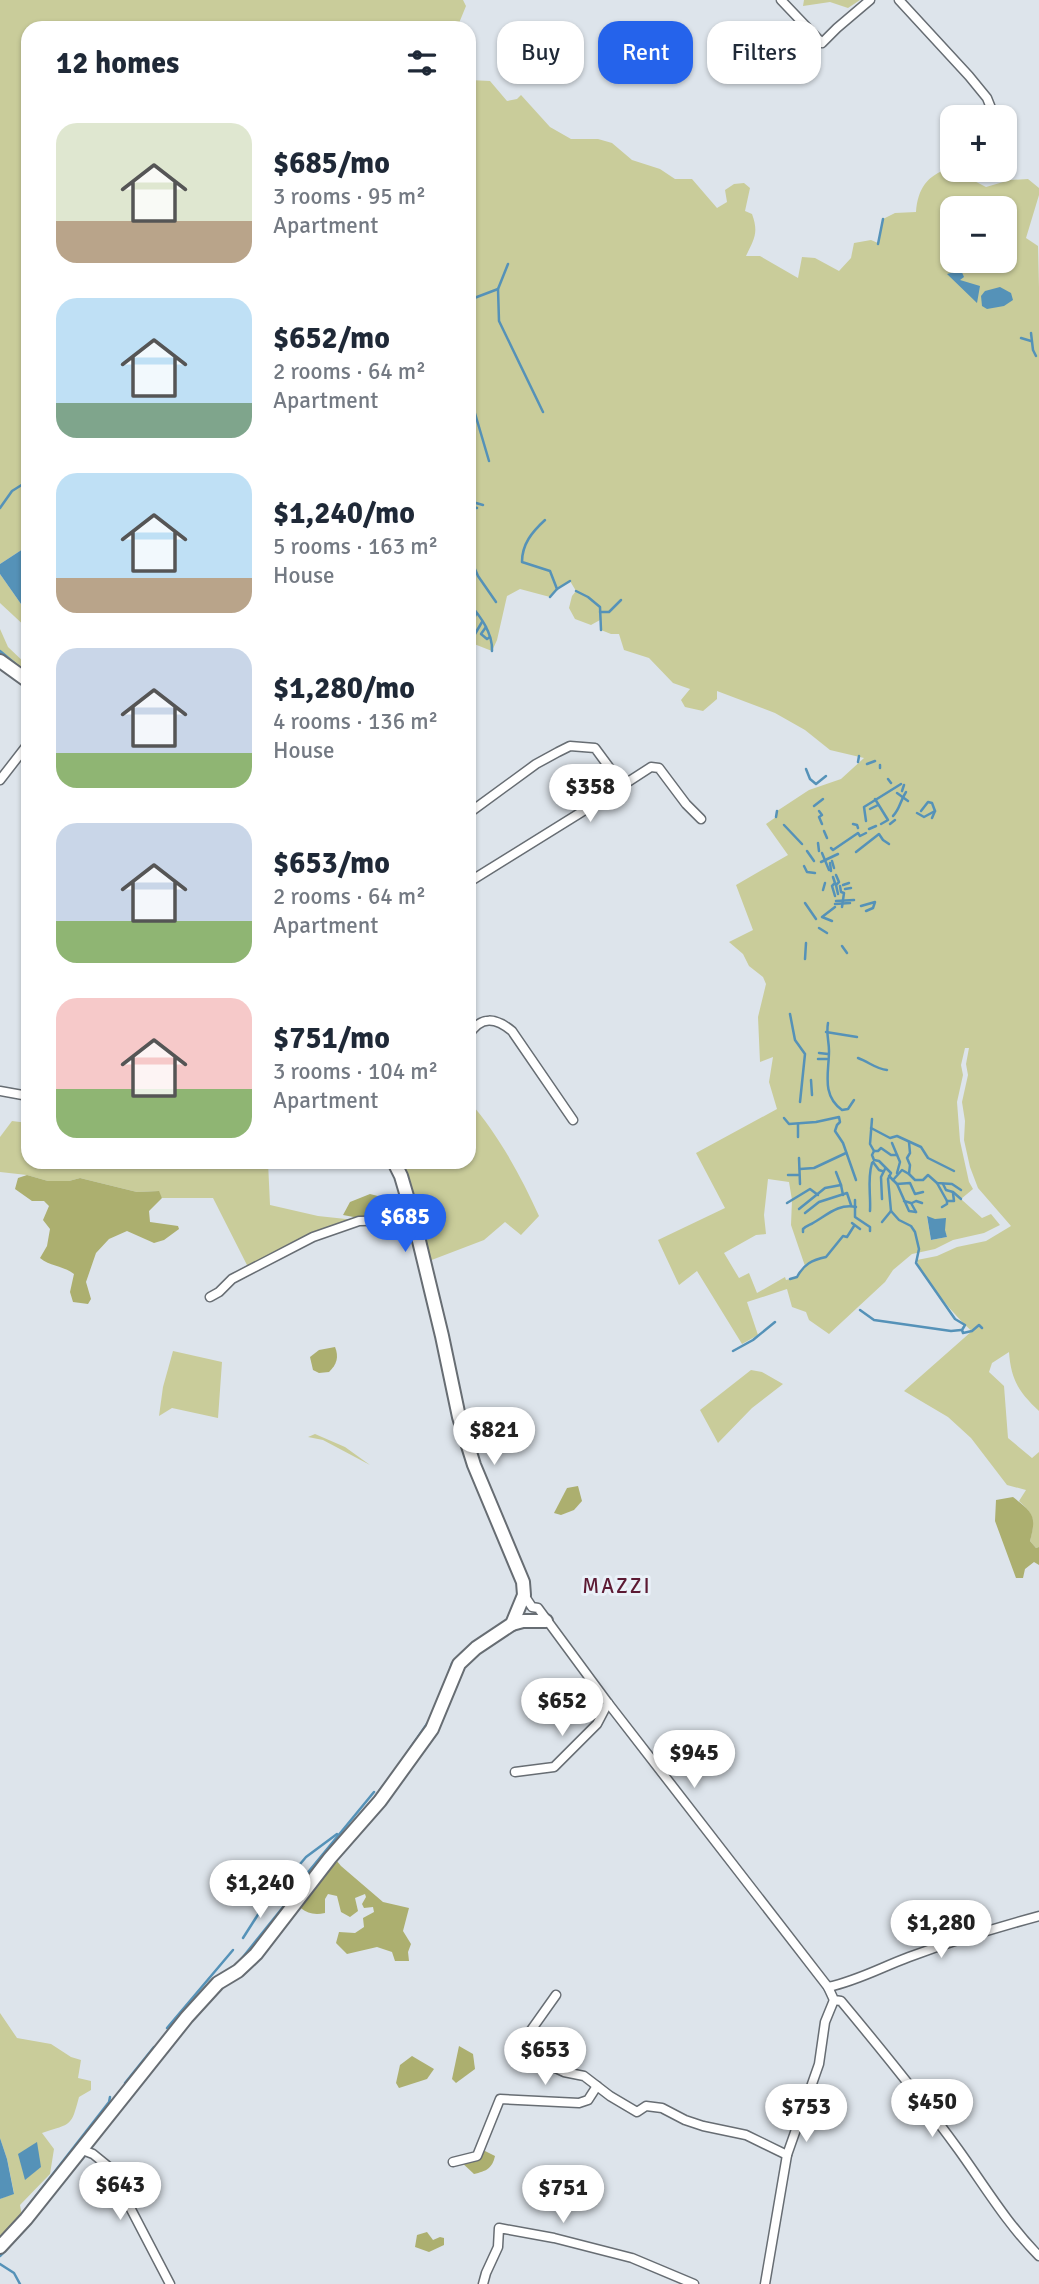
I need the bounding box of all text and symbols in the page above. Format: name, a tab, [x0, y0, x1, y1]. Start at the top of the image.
chip: Buy	[497, 21, 584, 84]
chip: Rent	[598, 21, 693, 84]
chip: Filters	[707, 21, 821, 84]
icon: filters	[403, 44, 441, 82]
text: 12 homes	[56, 45, 179, 82]
map controls	[940, 105, 1017, 273]
button: +	[940, 105, 1017, 182]
text: $685/mo	[273, 145, 390, 182]
icon: home	[112, 151, 196, 235]
text: 3 rooms · 95 m²	[273, 182, 426, 211]
button: −	[940, 196, 1017, 273]
text: Apartment	[273, 211, 378, 240]
text: $652/mo	[273, 320, 390, 357]
icon: home	[112, 326, 196, 410]
text: 2 rooms · 64 m²	[273, 357, 426, 386]
text: Apartment	[273, 386, 378, 415]
text: $1,240/mo	[273, 495, 415, 532]
icon: home	[112, 501, 196, 585]
text: 5 rooms · 163 m²	[273, 532, 438, 561]
text: House	[273, 561, 335, 590]
text: $1,280/mo	[273, 670, 415, 707]
icon: home	[112, 676, 196, 760]
text: 4 rooms · 136 m²	[273, 707, 438, 736]
text: House	[273, 736, 335, 765]
pin: $358	[549, 764, 631, 824]
text: $358	[565, 772, 615, 801]
text: $653/mo	[273, 845, 390, 882]
icon: home	[112, 851, 196, 935]
text: 2 rooms · 64 m²	[273, 882, 426, 911]
text: Apartment	[273, 911, 378, 940]
text: $751/mo	[273, 1020, 390, 1057]
icon: home	[112, 1026, 196, 1110]
text: 3 rooms · 104 m²	[273, 1057, 438, 1086]
text: Apartment	[273, 1086, 378, 1115]
pin: $685	[364, 1194, 446, 1254]
text: $685	[380, 1202, 430, 1231]
pin: $821	[453, 1408, 535, 1467]
text: $821	[469, 1415, 519, 1444]
district label: MAZZI	[582, 1573, 652, 1599]
pin: $652	[521, 1678, 603, 1738]
text: $652	[537, 1686, 587, 1715]
pin: $945	[653, 1730, 735, 1790]
text: $945	[669, 1738, 719, 1767]
pin: $1,240	[203, 1860, 317, 1920]
text: $1,240	[226, 1868, 294, 1897]
pin: $1,280	[884, 1900, 998, 1960]
text: $1,280	[907, 1908, 975, 1937]
pin: $653	[504, 2028, 586, 2087]
text: $653	[520, 2035, 570, 2064]
pin: $450	[891, 2080, 973, 2139]
pin: $753	[765, 2084, 847, 2144]
text: $450	[907, 2087, 957, 2116]
text: $753	[781, 2092, 831, 2121]
pin: $643	[79, 2162, 161, 2222]
pin: $751	[522, 2166, 604, 2225]
text: $643	[95, 2170, 145, 2199]
text: $751	[538, 2173, 588, 2202]

